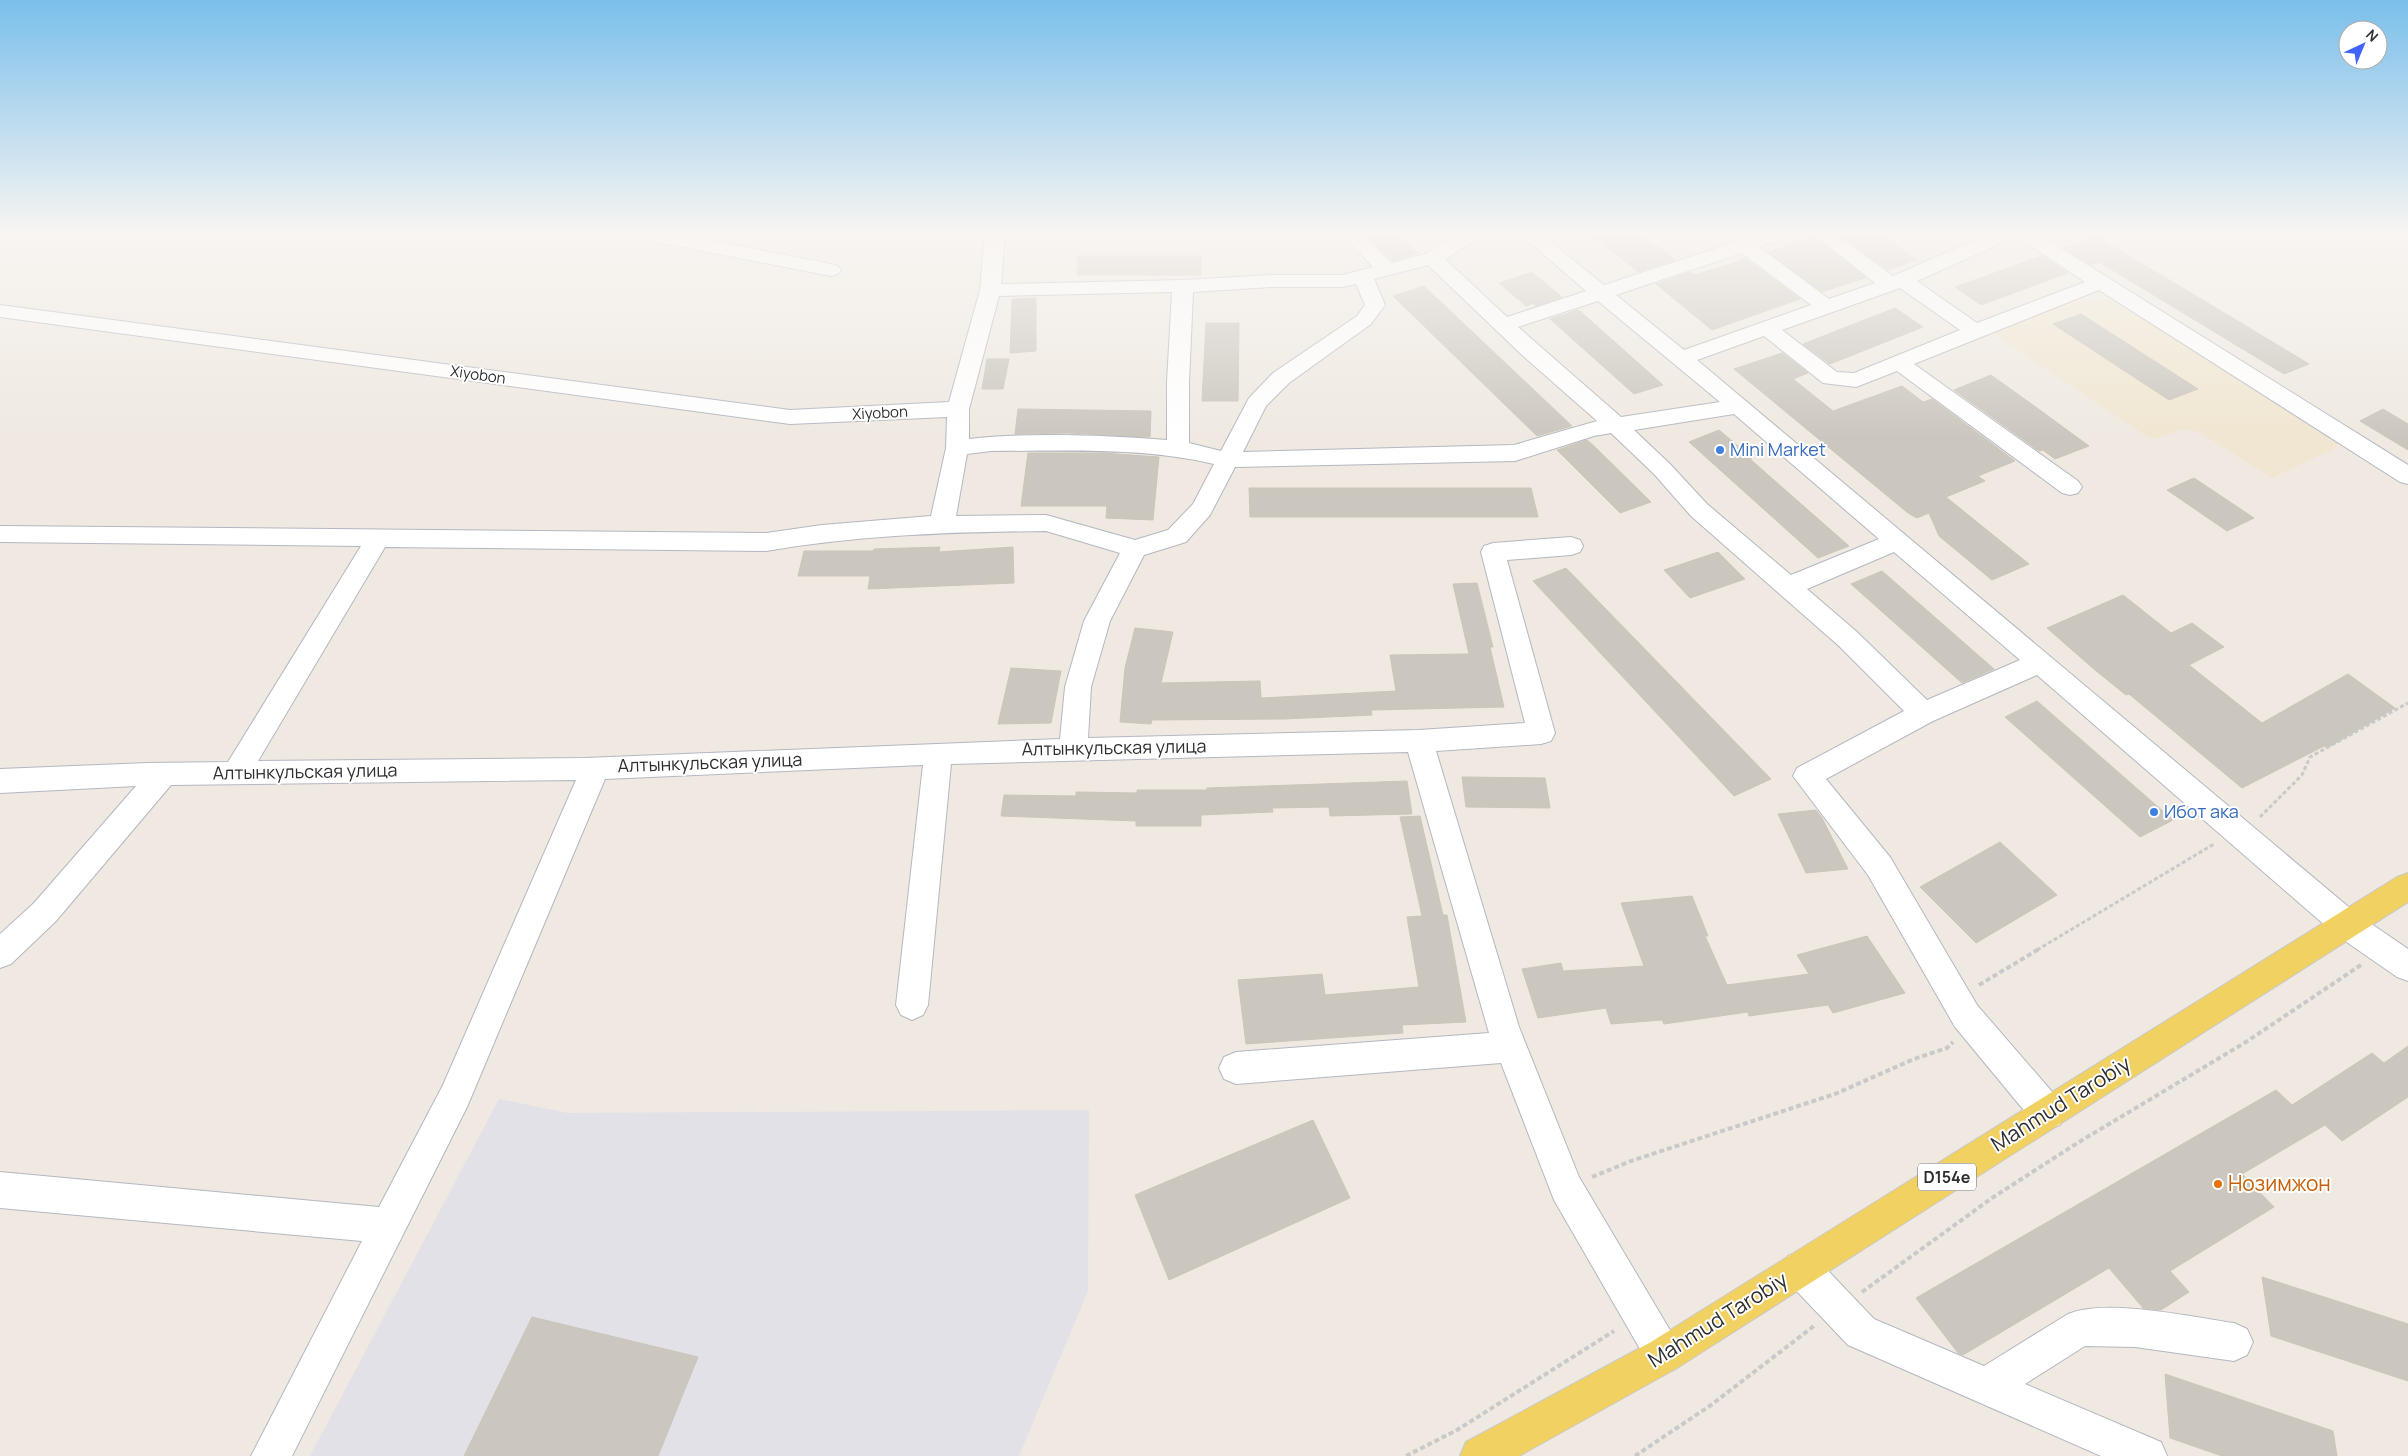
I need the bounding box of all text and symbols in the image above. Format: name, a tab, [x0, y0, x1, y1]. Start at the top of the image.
north arrow	[2338, 20, 2388, 70]
text: N	[2362, 25, 2383, 46]
street label: Xiyobon	[449, 360, 507, 389]
street label: Xiyobon	[852, 401, 908, 424]
place label: Mini Market	[1730, 437, 1826, 461]
marker: Mini Market	[1714, 444, 1726, 456]
street label: Алтынкульская улица	[1021, 733, 1207, 761]
street label: Алтынкульская улица	[617, 747, 803, 777]
street label: Алтынкульская улица	[212, 757, 398, 785]
place label: Ибот ака	[2164, 799, 2239, 823]
marker: Ибот ака	[2148, 806, 2160, 818]
street label: Mahmud Tarobiy	[1985, 1049, 2136, 1157]
road number: D154e	[1918, 1164, 1976, 1190]
place label: Нозимжон	[2228, 1169, 2331, 1197]
marker: Нозимжон	[2212, 1178, 2224, 1190]
street label: Mahmud Tarobiy	[1642, 1265, 1793, 1373]

